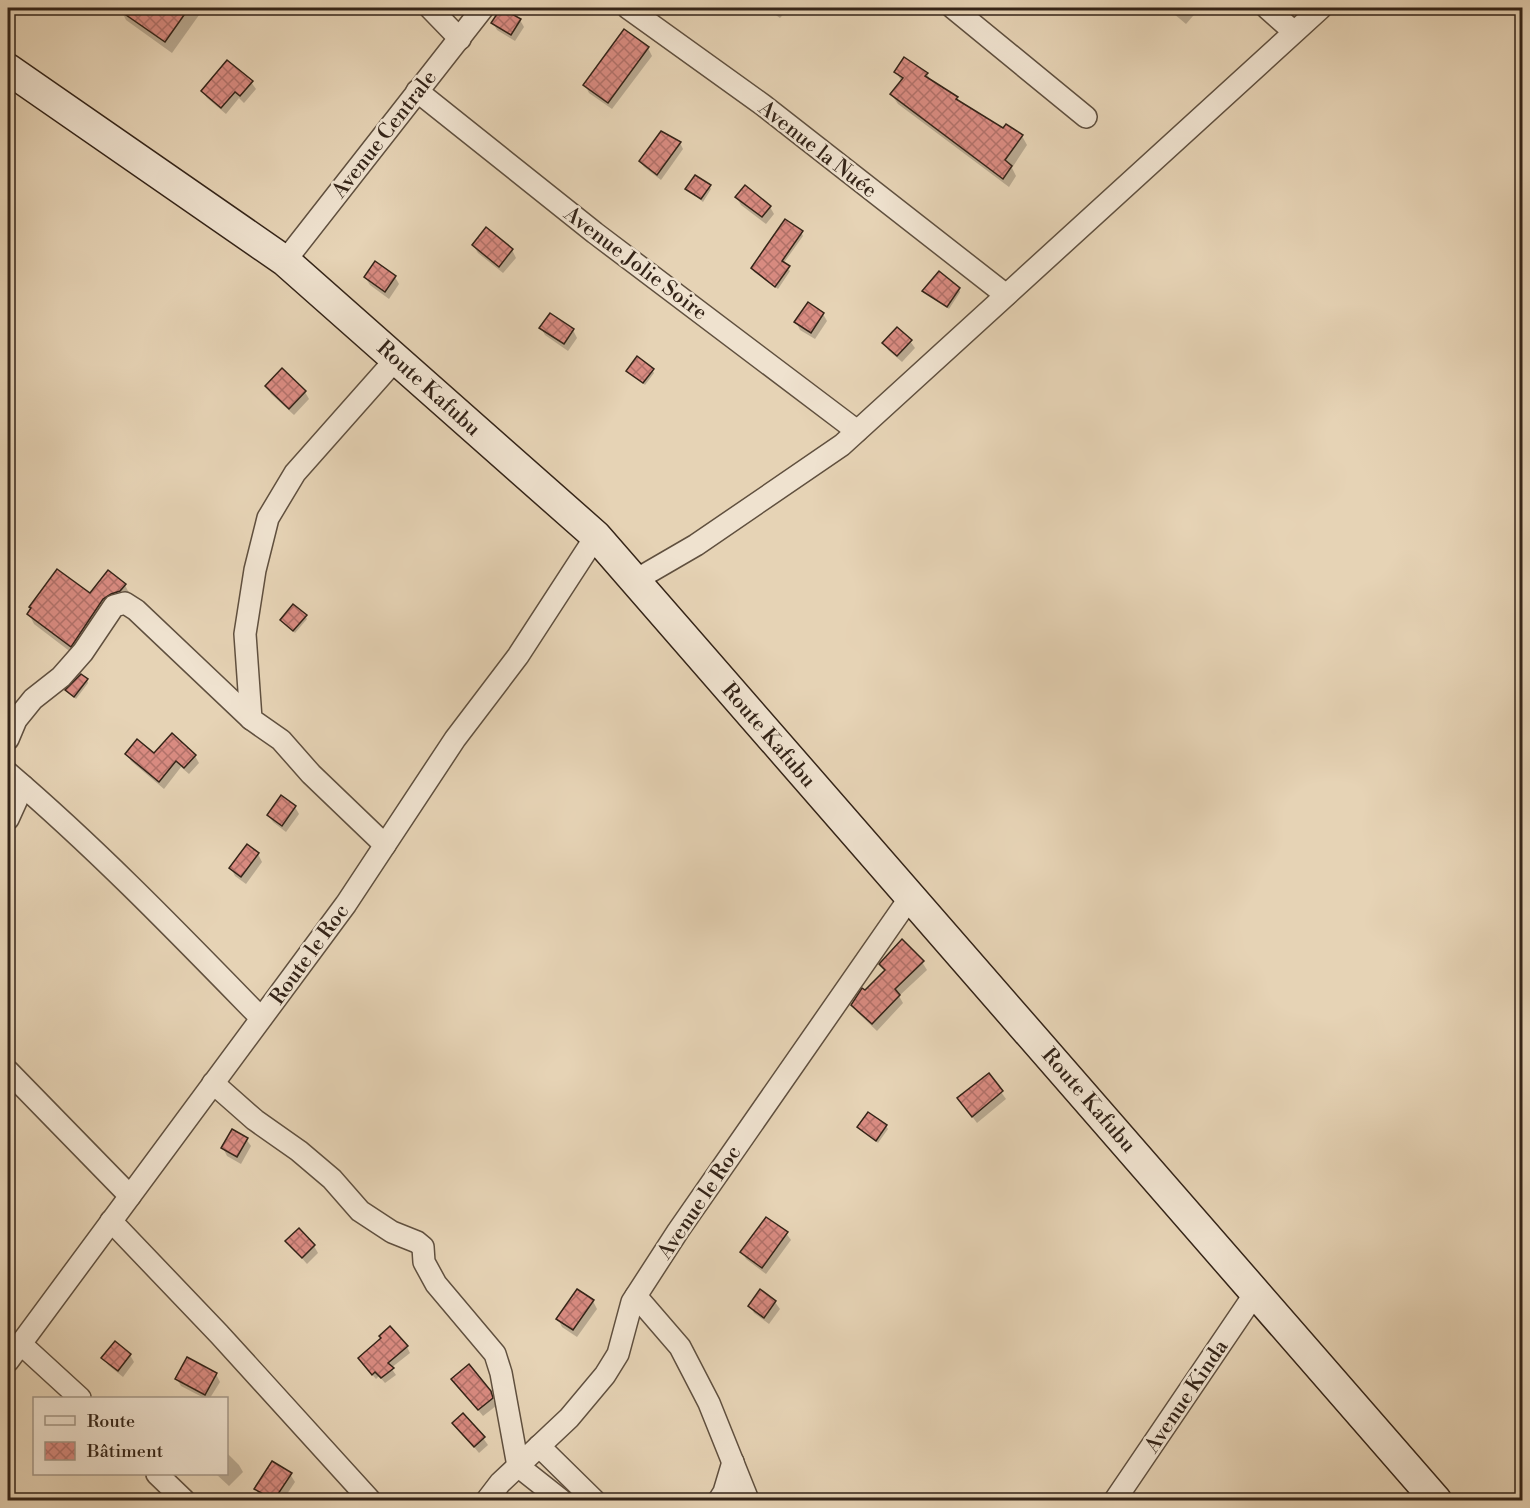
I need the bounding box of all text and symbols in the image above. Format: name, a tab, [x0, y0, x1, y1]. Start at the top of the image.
street label: Avenue Centrale	[326, 66, 443, 204]
street label: Avenue la Nuée	[752, 95, 882, 204]
street label: Avenue Jolie Soire	[558, 201, 712, 326]
street label: Route Kafubu	[371, 335, 486, 442]
street label: Route Kafubu	[716, 678, 821, 793]
street label: Route le Roc	[265, 899, 355, 1010]
street label: Route Kafubu	[1036, 1043, 1141, 1158]
street label: Avenue le Roc	[652, 1141, 747, 1265]
street label: Avenue Kinda	[1139, 1335, 1234, 1459]
legend	[33, 1397, 228, 1475]
text: Route	[87, 1410, 135, 1433]
text: Bâtiment	[86, 1440, 164, 1463]

